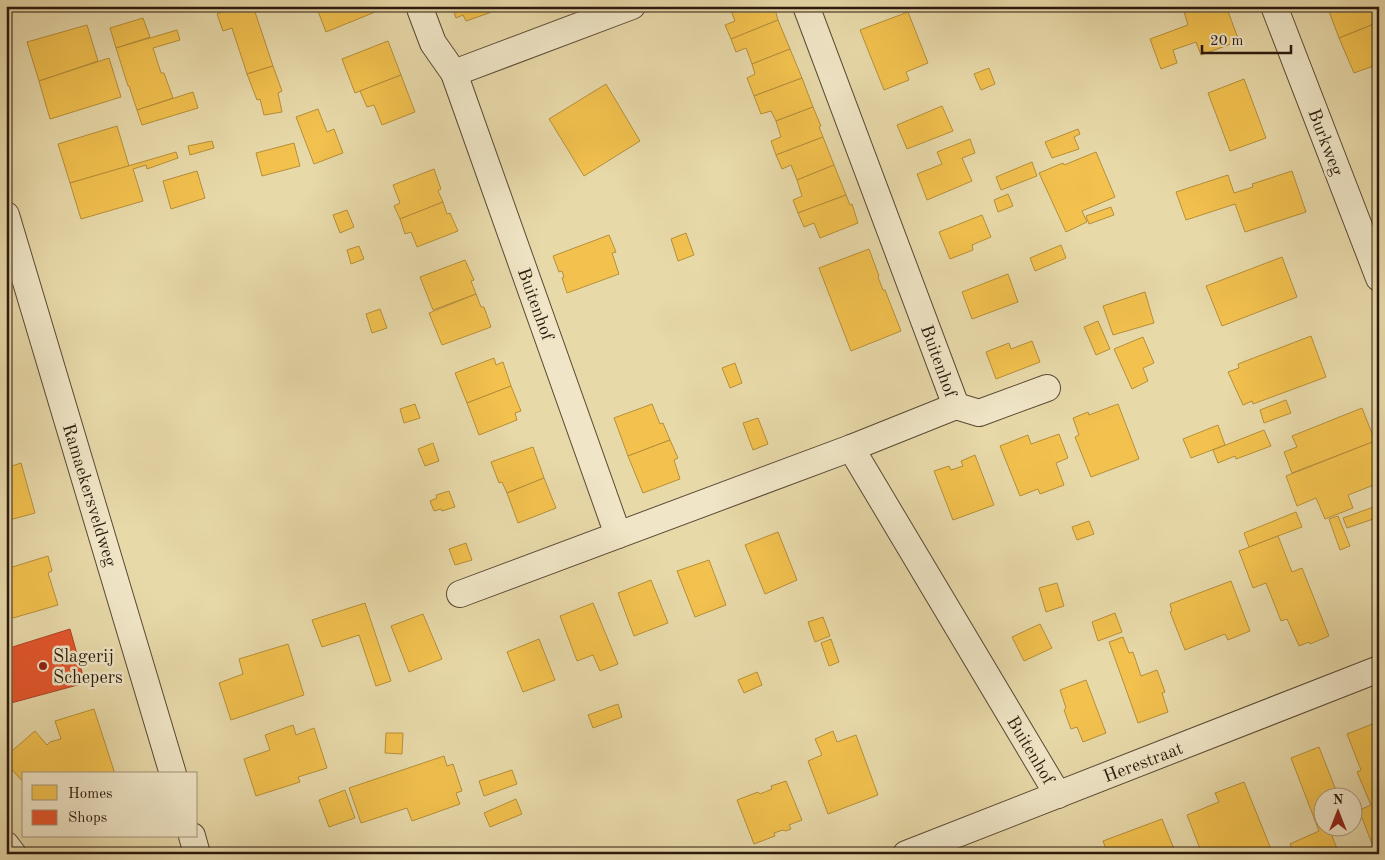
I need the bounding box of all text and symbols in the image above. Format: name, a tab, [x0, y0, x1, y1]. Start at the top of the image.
scale bar	[1202, 22, 1291, 54]
text: 20 m	[1210, 34, 1244, 49]
street label: Burkweg	[1304, 107, 1346, 178]
street label: Buitenhof	[514, 266, 557, 344]
street label: Buitenhof	[917, 323, 960, 401]
street label: Ramaekersveldweg	[59, 422, 119, 569]
place label: Slagerij Schepers	[53, 648, 123, 687]
marker: Slagerij Schepers	[37, 660, 49, 672]
street label: Buitenhof	[1003, 713, 1058, 789]
street label: Herestraat	[1101, 740, 1186, 786]
legend	[22, 772, 198, 838]
text: Homes	[68, 787, 113, 802]
north arrow	[1312, 788, 1362, 838]
text: N	[1333, 793, 1344, 807]
text: Shops	[68, 811, 107, 826]

